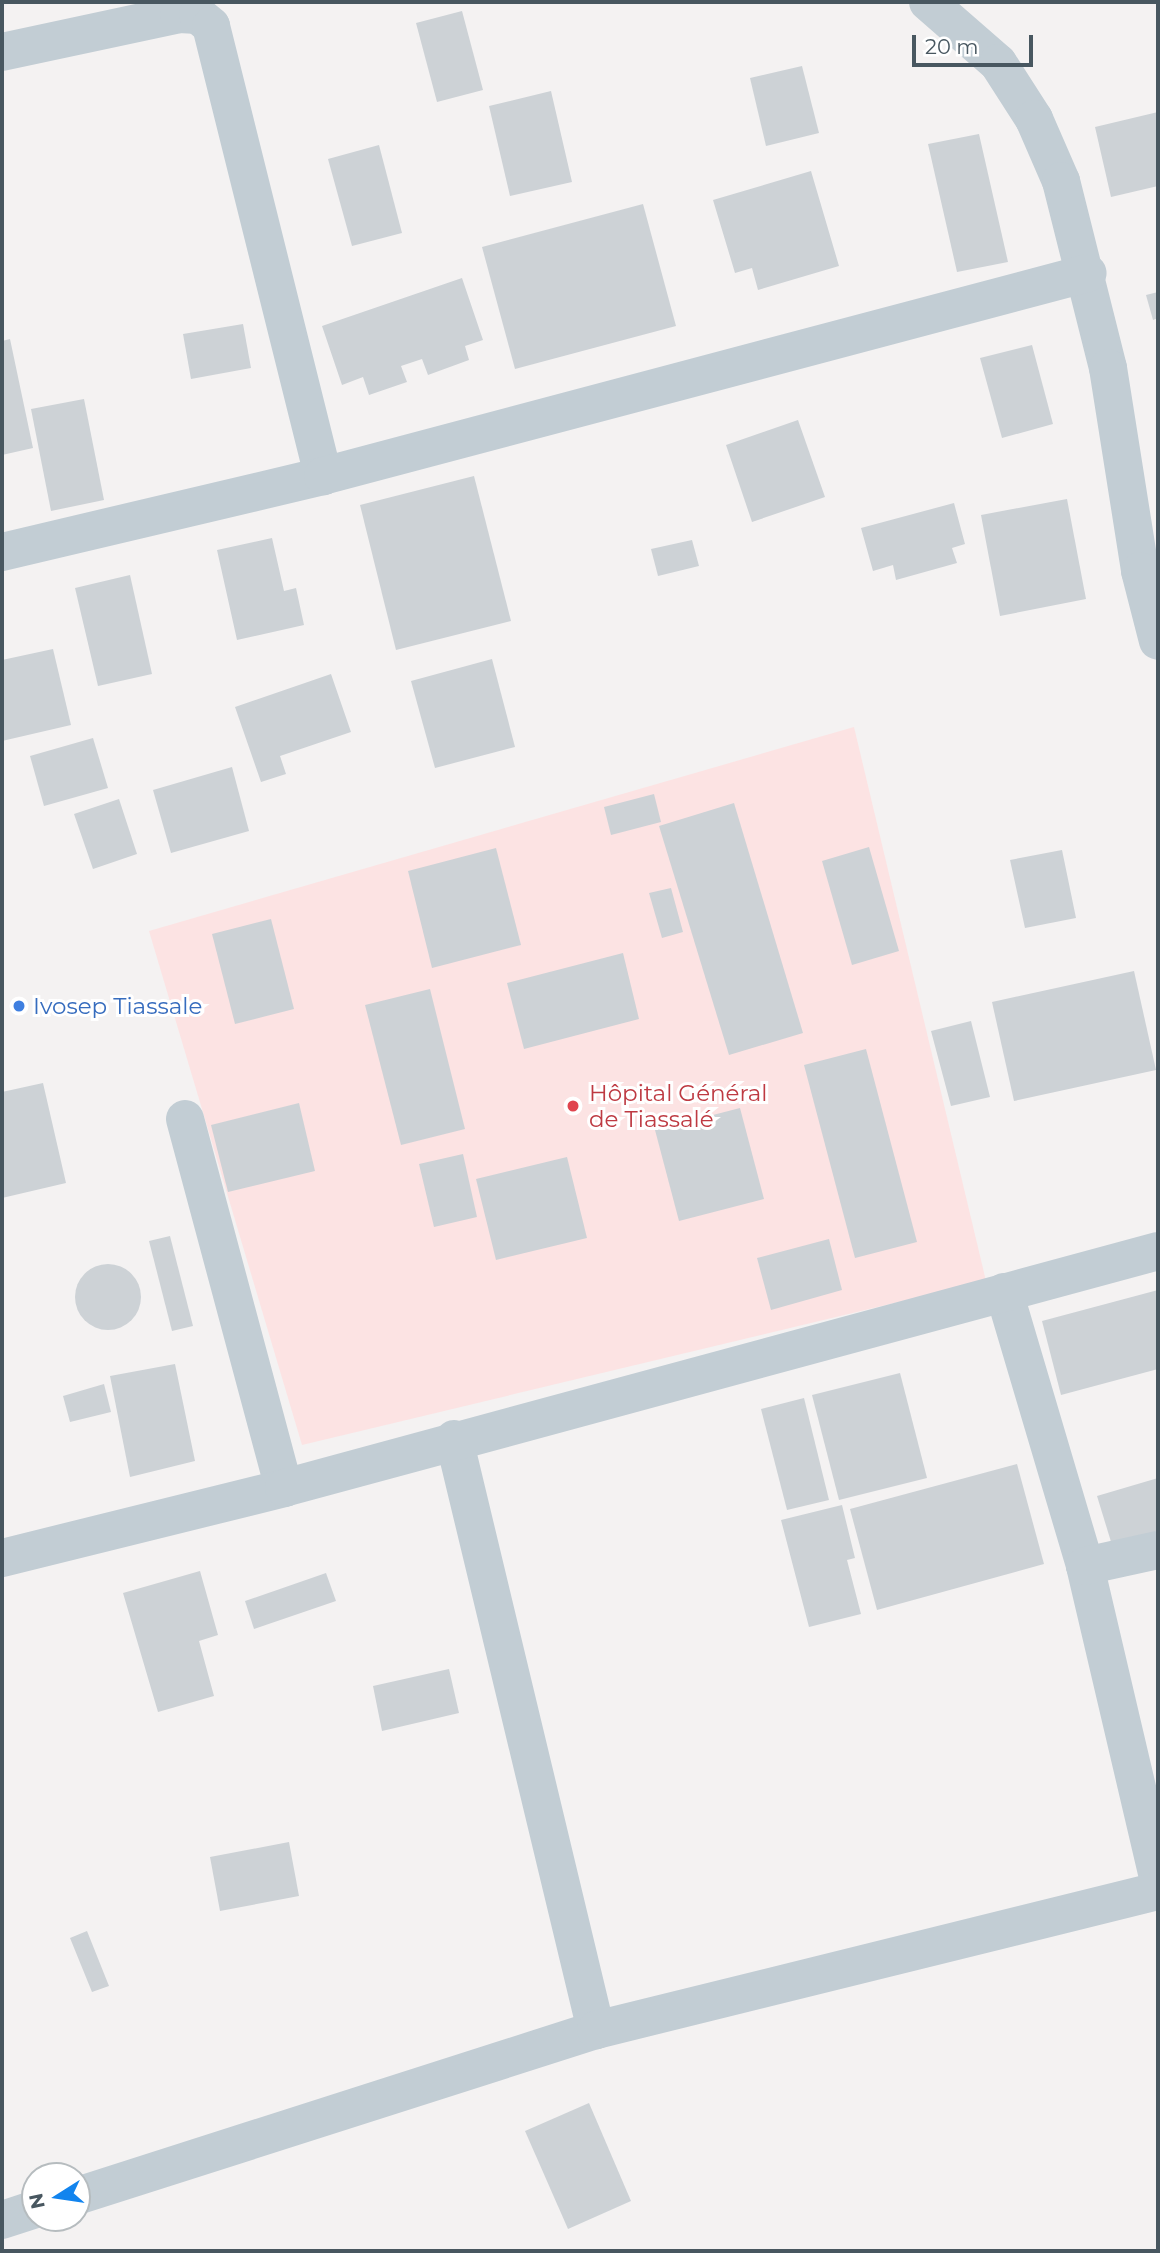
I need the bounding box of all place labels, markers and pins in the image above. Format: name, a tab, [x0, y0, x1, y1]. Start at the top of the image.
place label: Ivosep Tiassale	[33, 992, 202, 1020]
marker: Ivosep Tiassale	[11, 998, 27, 1014]
place label: Hôpital Général de Tiassalé	[589, 1079, 768, 1133]
marker: Hôpital Général de Tiassalé	[563, 1096, 583, 1116]

